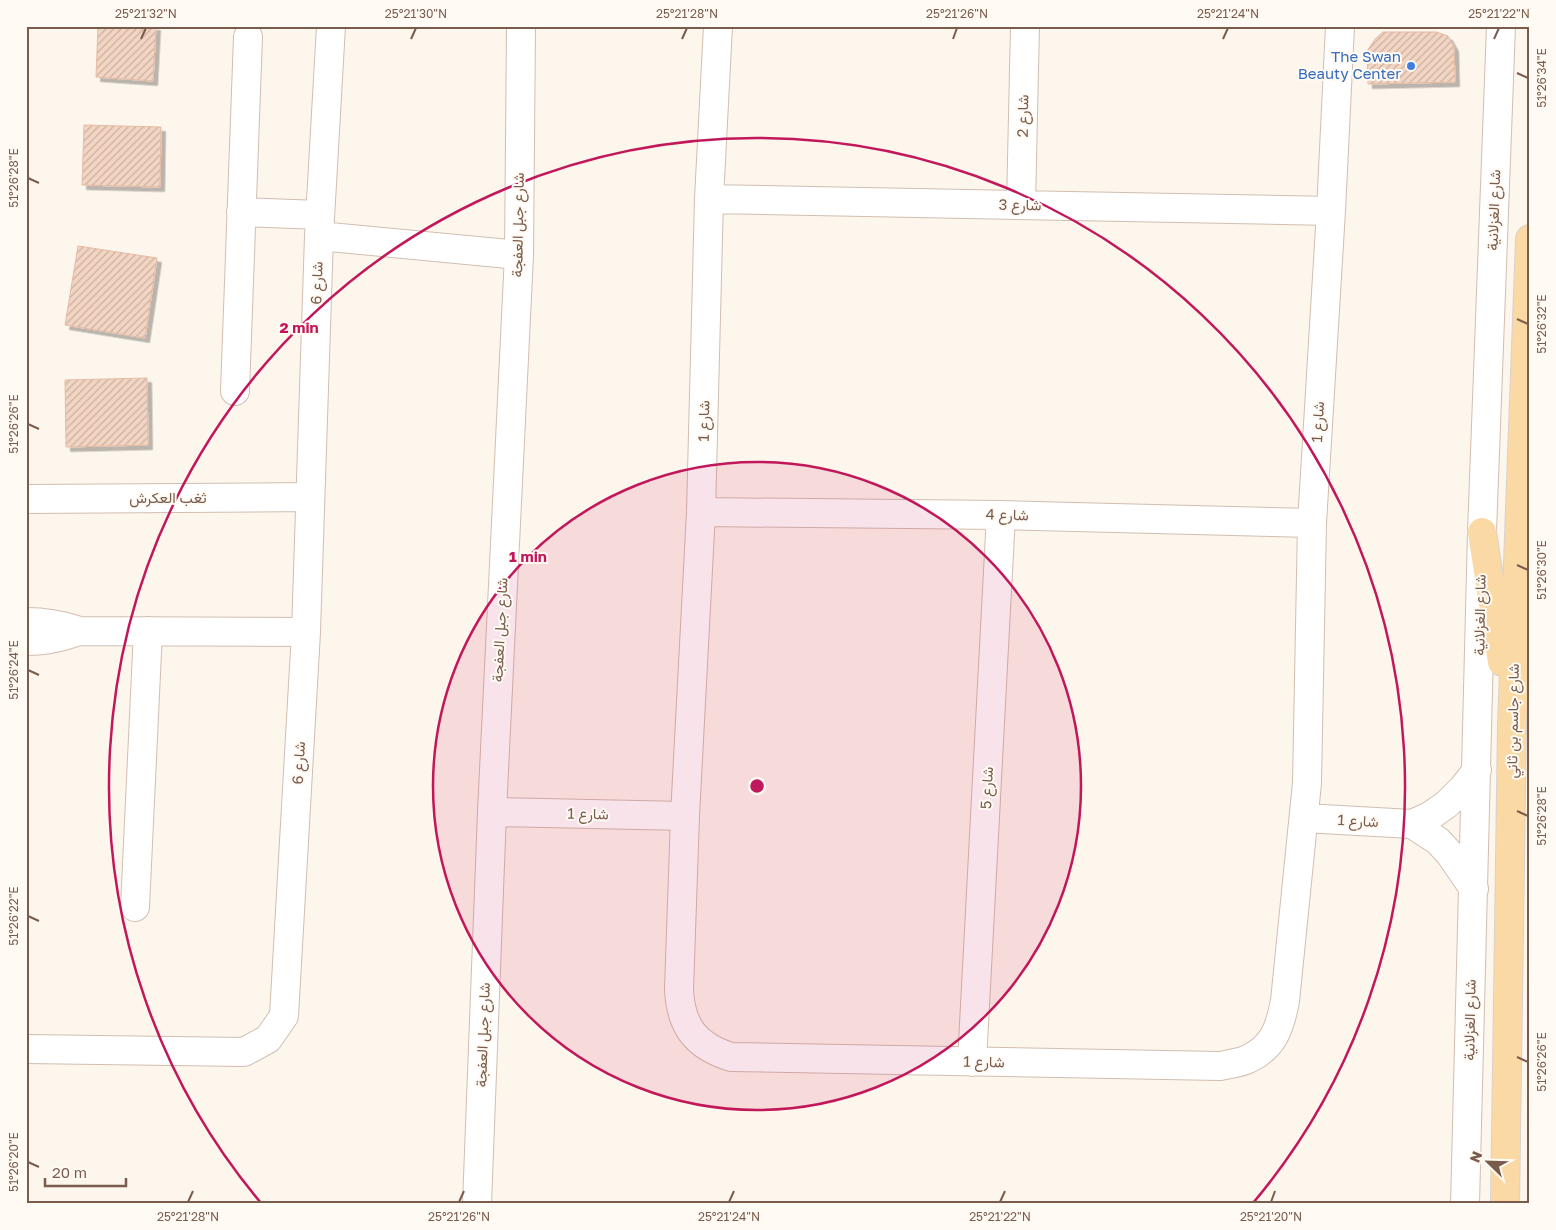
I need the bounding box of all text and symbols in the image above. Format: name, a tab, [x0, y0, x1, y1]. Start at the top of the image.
text: 25°21'32"N	[115, 6, 177, 21]
text: 25°21'30"N	[385, 6, 447, 21]
text: 25°21'28"N	[656, 6, 718, 21]
text: 25°21'26"N	[926, 6, 988, 21]
text: 25°21'24"N	[1197, 6, 1259, 21]
text: 25°21'22"N	[1468, 6, 1530, 21]
place label: The Swan Beauty Center	[1298, 47, 1401, 82]
text: 51°26'34"E	[1534, 48, 1549, 108]
marker: The Swan Beauty Center	[1405, 60, 1417, 72]
street label: شارع 2	[1013, 94, 1034, 138]
text: 51°26'28"E	[6, 148, 21, 208]
street label: شارع الغزلانية	[1483, 169, 1506, 251]
street label: شارع جبل العفجة	[507, 172, 530, 278]
street label: شارع 3	[998, 195, 1042, 216]
street label: شارع 6	[306, 261, 329, 305]
text: 51°26'32"E	[1534, 294, 1549, 354]
text: 2 min	[279, 318, 319, 336]
text: 51°26'26"E	[6, 394, 21, 454]
street label: شارع 1	[694, 400, 715, 442]
street label: شارع 1	[1307, 401, 1330, 443]
street label: ثغب العكرش	[129, 488, 207, 508]
street label: شارع 4	[985, 505, 1029, 526]
text: 51°26'30"E	[1534, 540, 1549, 600]
text: 1 min	[509, 547, 547, 565]
street label: شارع الغزلانية	[1469, 574, 1492, 656]
street label: شارع جبل العفجة	[487, 577, 514, 683]
text: 51°26'24"E	[6, 640, 21, 700]
street label: شارع جاسم بن ثاني	[1502, 663, 1527, 779]
street label: شارع 6	[288, 741, 311, 785]
street label: شارع 5	[976, 766, 999, 810]
centre of rings	[748, 777, 766, 795]
text: 51°26'28"E	[1534, 786, 1549, 846]
street label: شارع 1	[567, 804, 609, 825]
street label: شارع 1	[1337, 810, 1379, 833]
text: 51°26'22"E	[6, 886, 21, 946]
street label: شارع الغزلانية	[1459, 979, 1482, 1061]
street label: شارع جبل العفجة	[471, 982, 496, 1088]
text: 51°26'26"E	[1534, 1032, 1549, 1092]
street label: شارع 1	[963, 1052, 1005, 1073]
text: 51°26'20"E	[6, 1132, 21, 1192]
north arrow	[1464, 1138, 1514, 1188]
text: N	[1466, 1149, 1485, 1165]
scale bar	[45, 1155, 126, 1187]
text: 20 m	[52, 1163, 87, 1181]
text: 25°21'28"N	[157, 1209, 219, 1224]
text: 25°21'26"N	[428, 1209, 490, 1224]
text: 25°21'24"N	[698, 1209, 760, 1224]
text: 25°21'22"N	[969, 1209, 1031, 1224]
text: 25°21'20"N	[1240, 1209, 1302, 1224]

